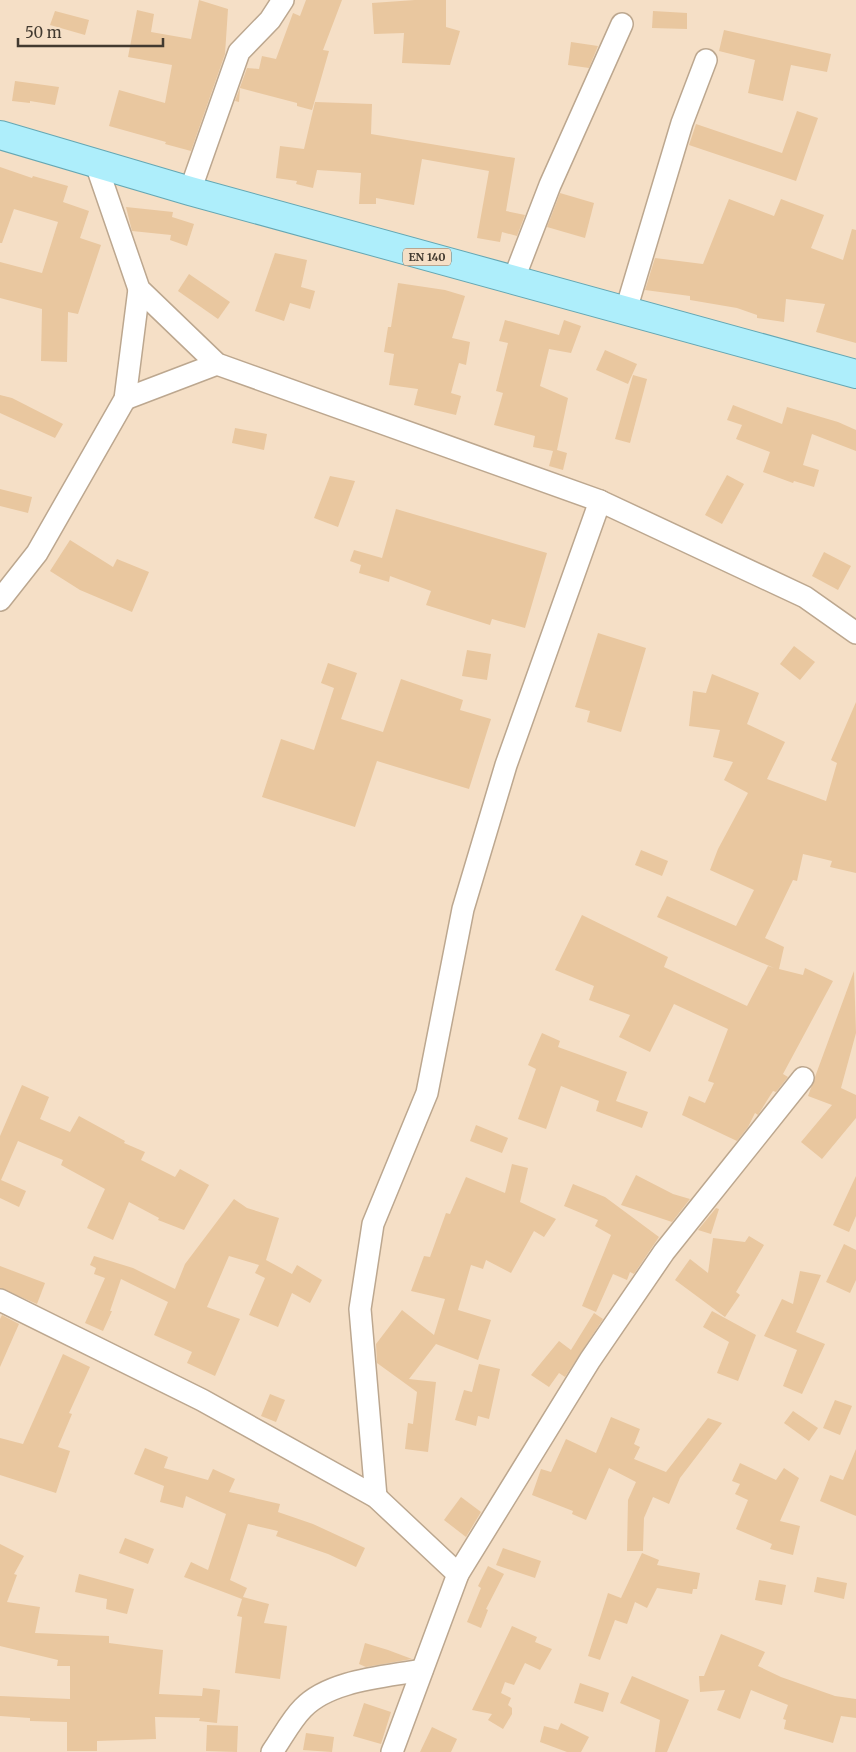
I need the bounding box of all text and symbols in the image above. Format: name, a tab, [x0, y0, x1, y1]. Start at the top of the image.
scale bar	[18, 15, 162, 47]
text: 50 m	[25, 23, 62, 42]
road number: EN 140	[403, 248, 451, 266]

